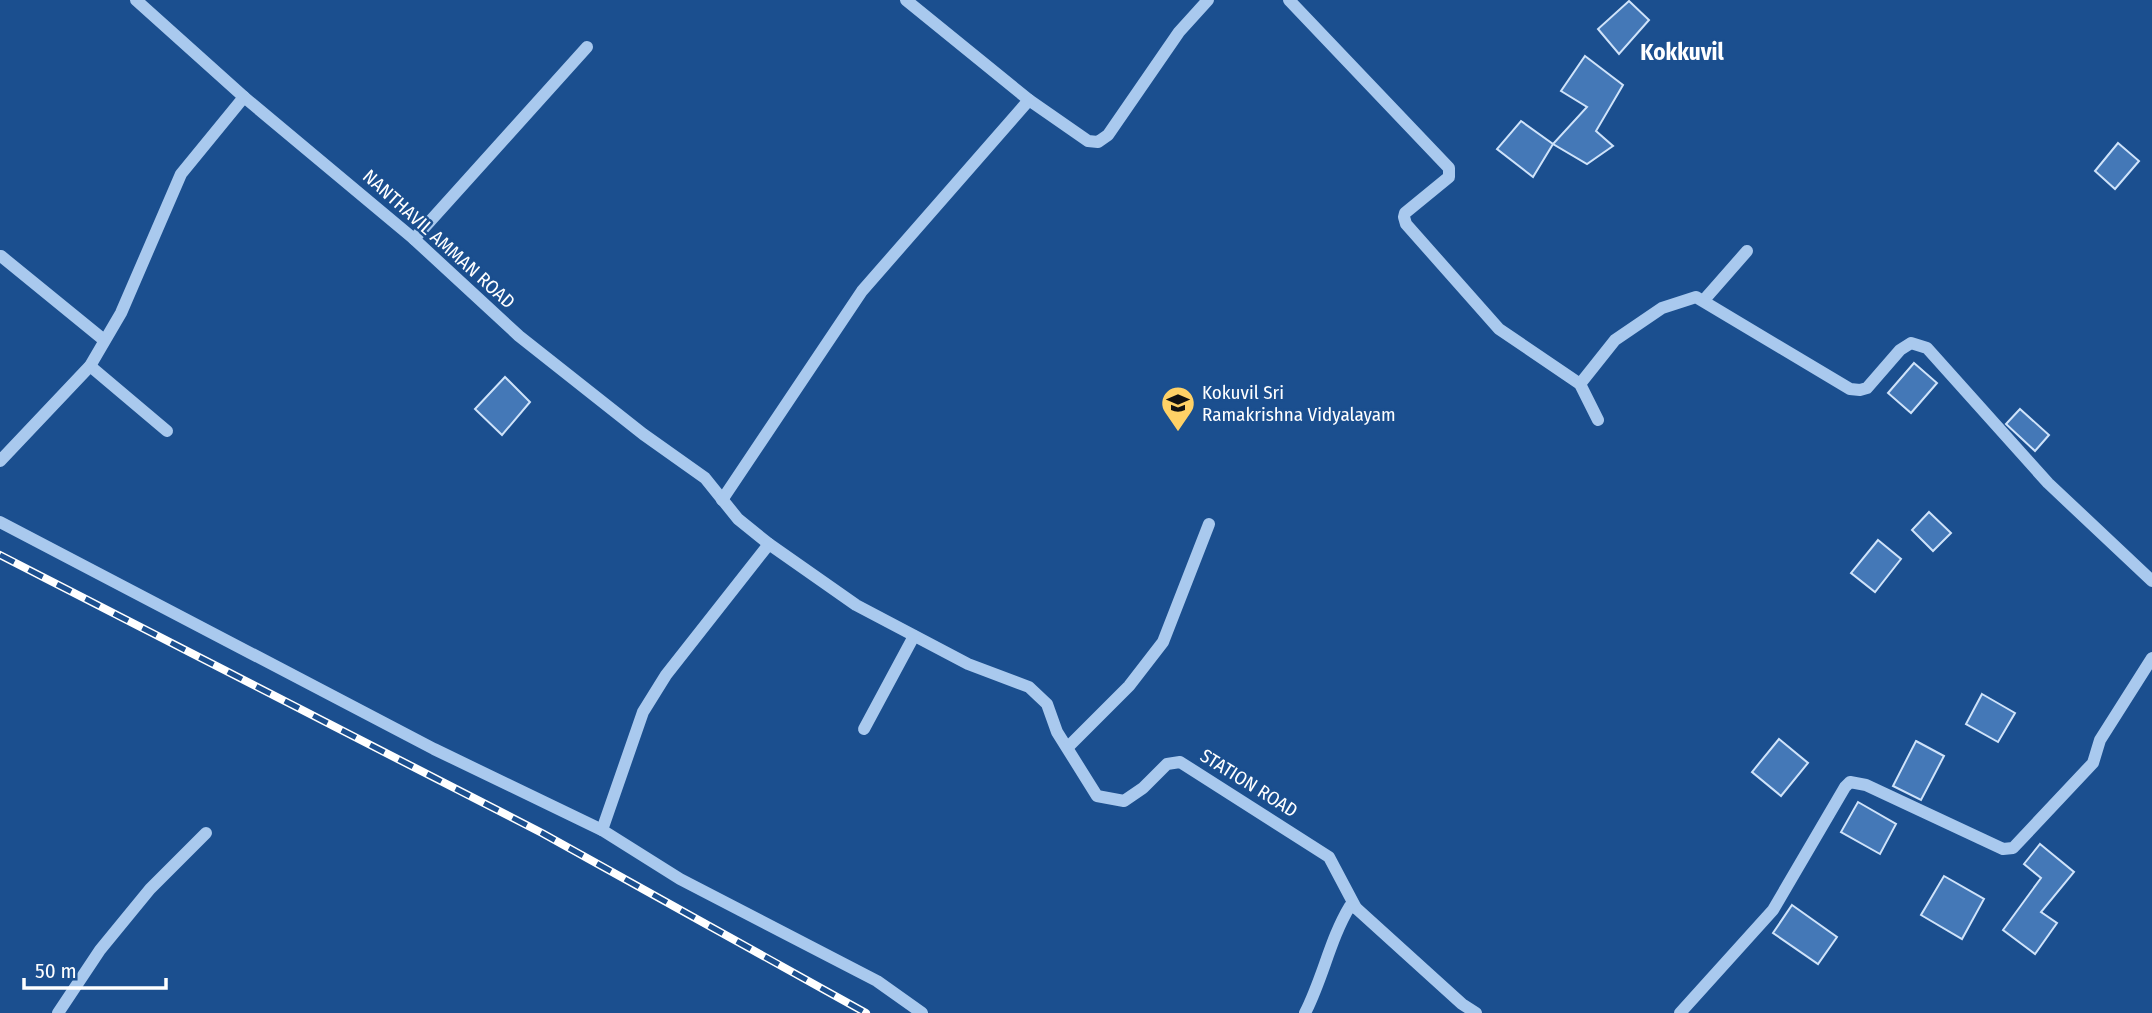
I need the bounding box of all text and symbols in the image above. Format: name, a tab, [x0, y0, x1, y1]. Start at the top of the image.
district label: Kokkuvil	[1640, 38, 1724, 66]
street label: NANTHAVIL AMMAN ROAD	[358, 165, 520, 313]
place label: Kokuvil Sri Ramakrishna Vidyalayam	[1202, 381, 1396, 426]
school or university icon: Kokuvil Sri Ramakrishna Vidyalayam	[1159, 384, 1197, 433]
street label: STATION ROAD	[1196, 744, 1302, 822]
scale bar	[24, 946, 166, 990]
text: 50 m	[35, 958, 77, 984]

